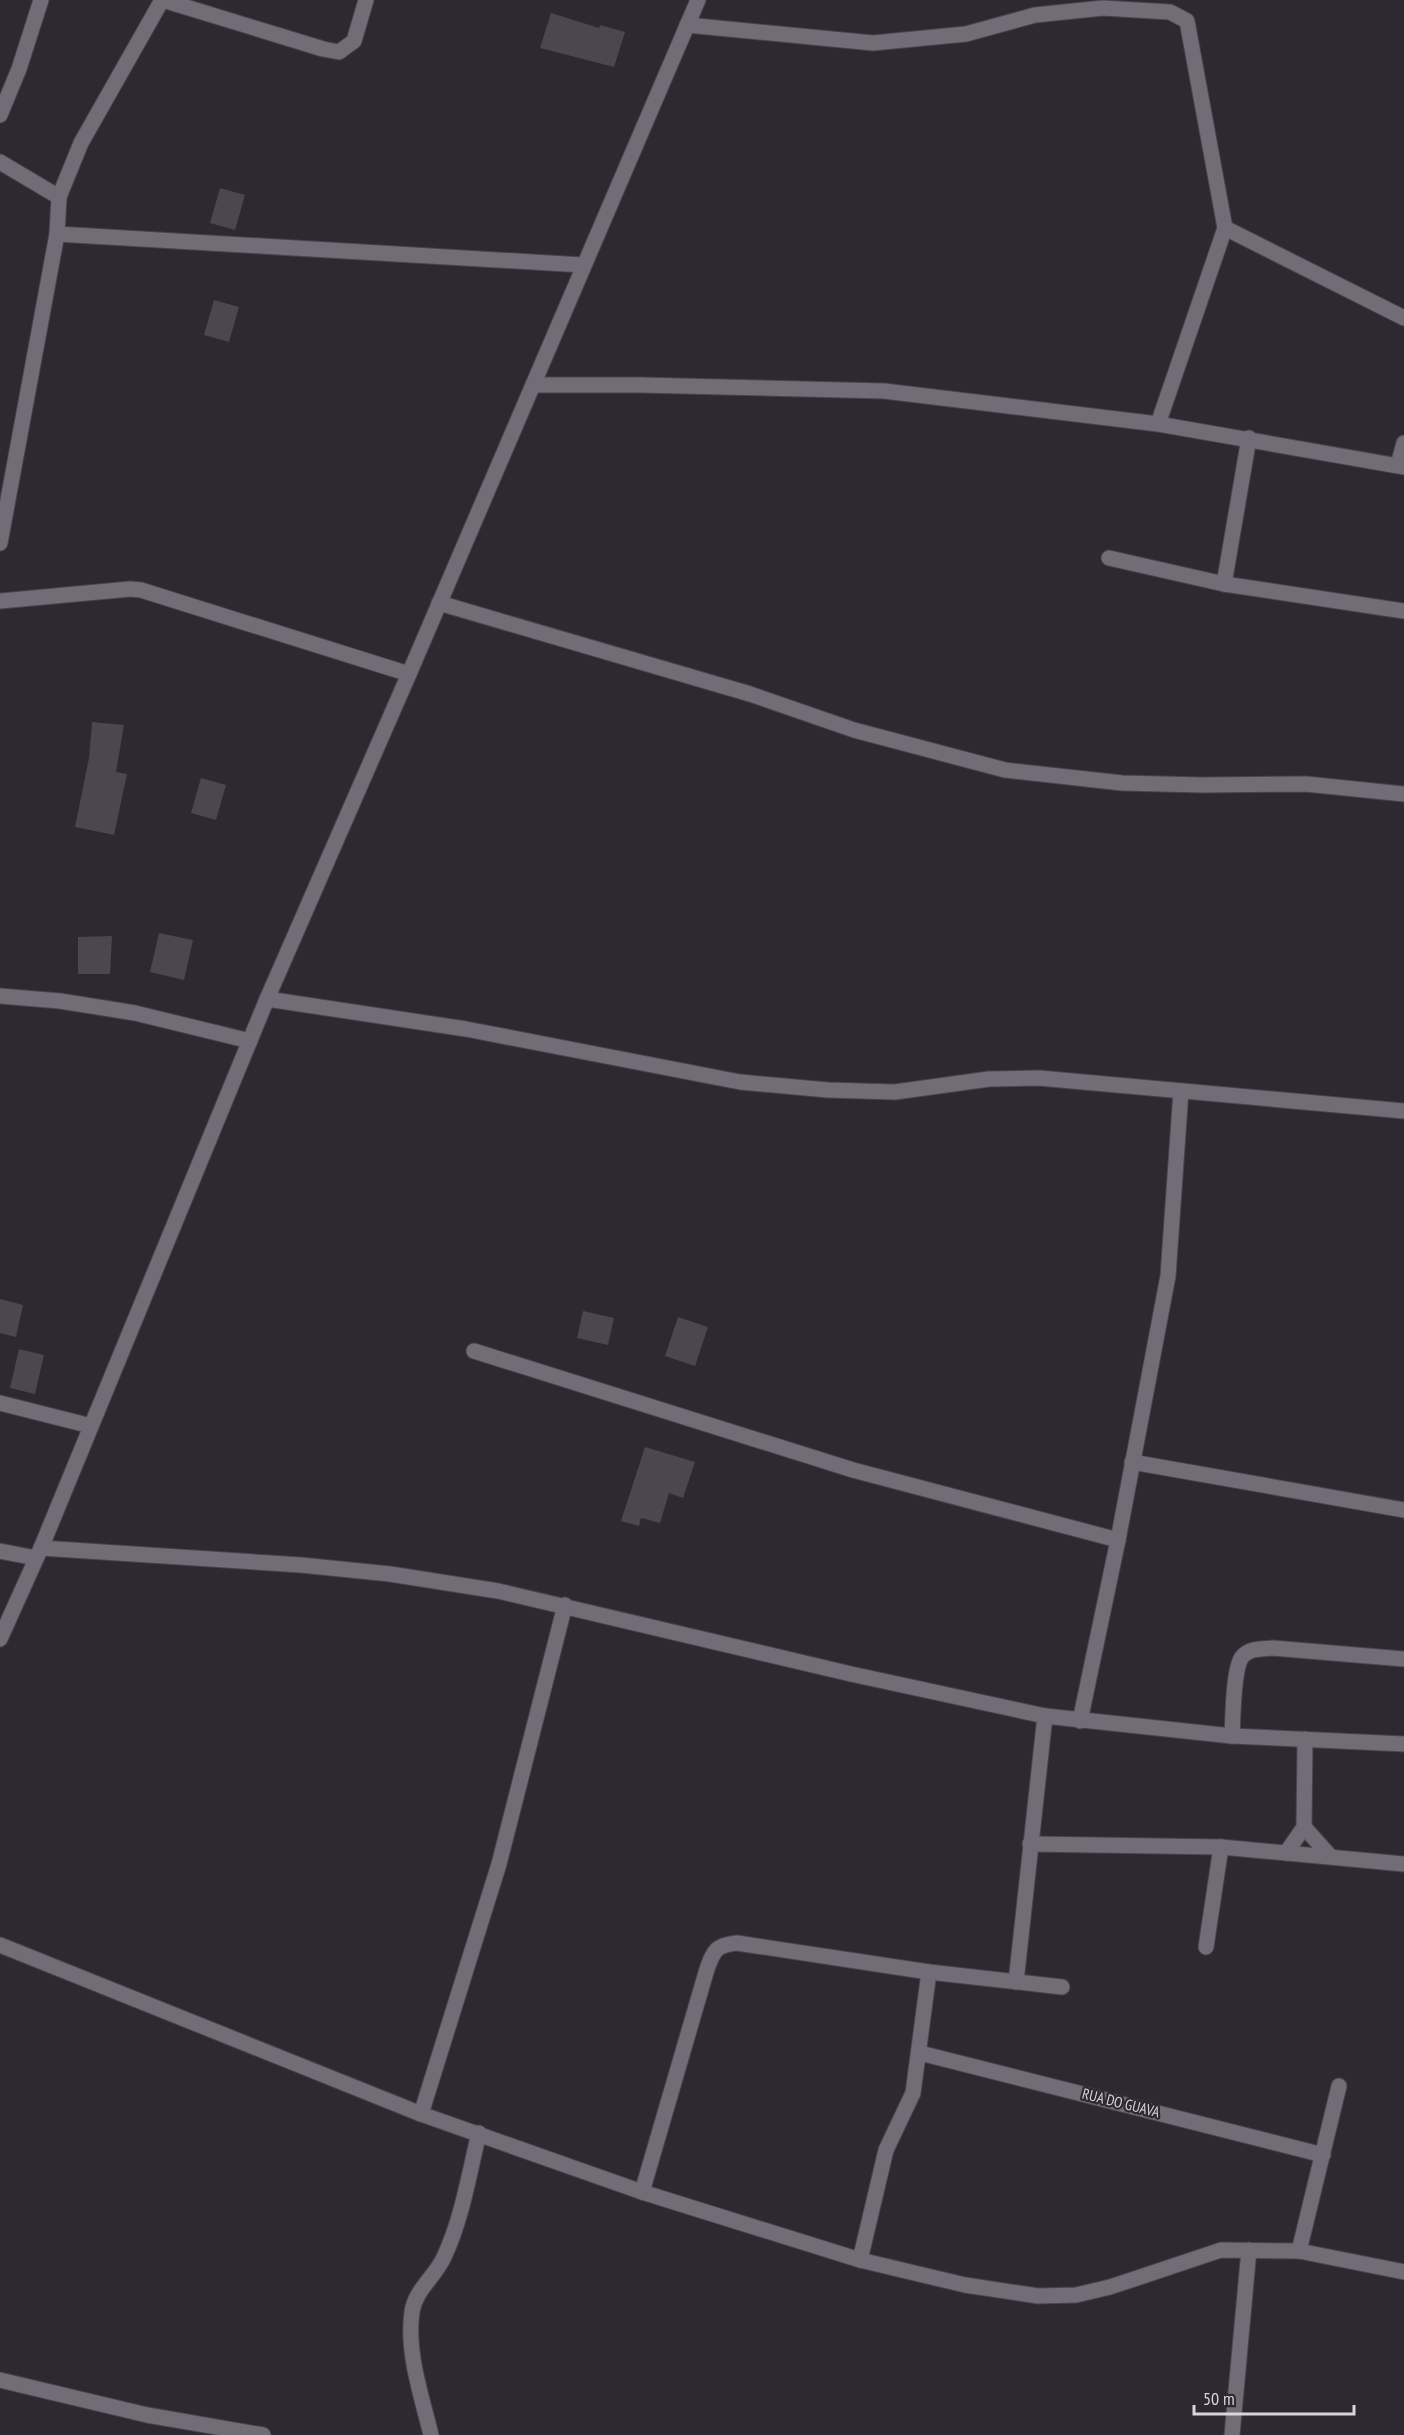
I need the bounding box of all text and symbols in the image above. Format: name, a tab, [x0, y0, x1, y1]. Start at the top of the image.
street label: RUA DO GUAVA	[1080, 2084, 1163, 2122]
scale bar	[1194, 2378, 1354, 2416]
text: 50 m	[1203, 2387, 1235, 2410]

